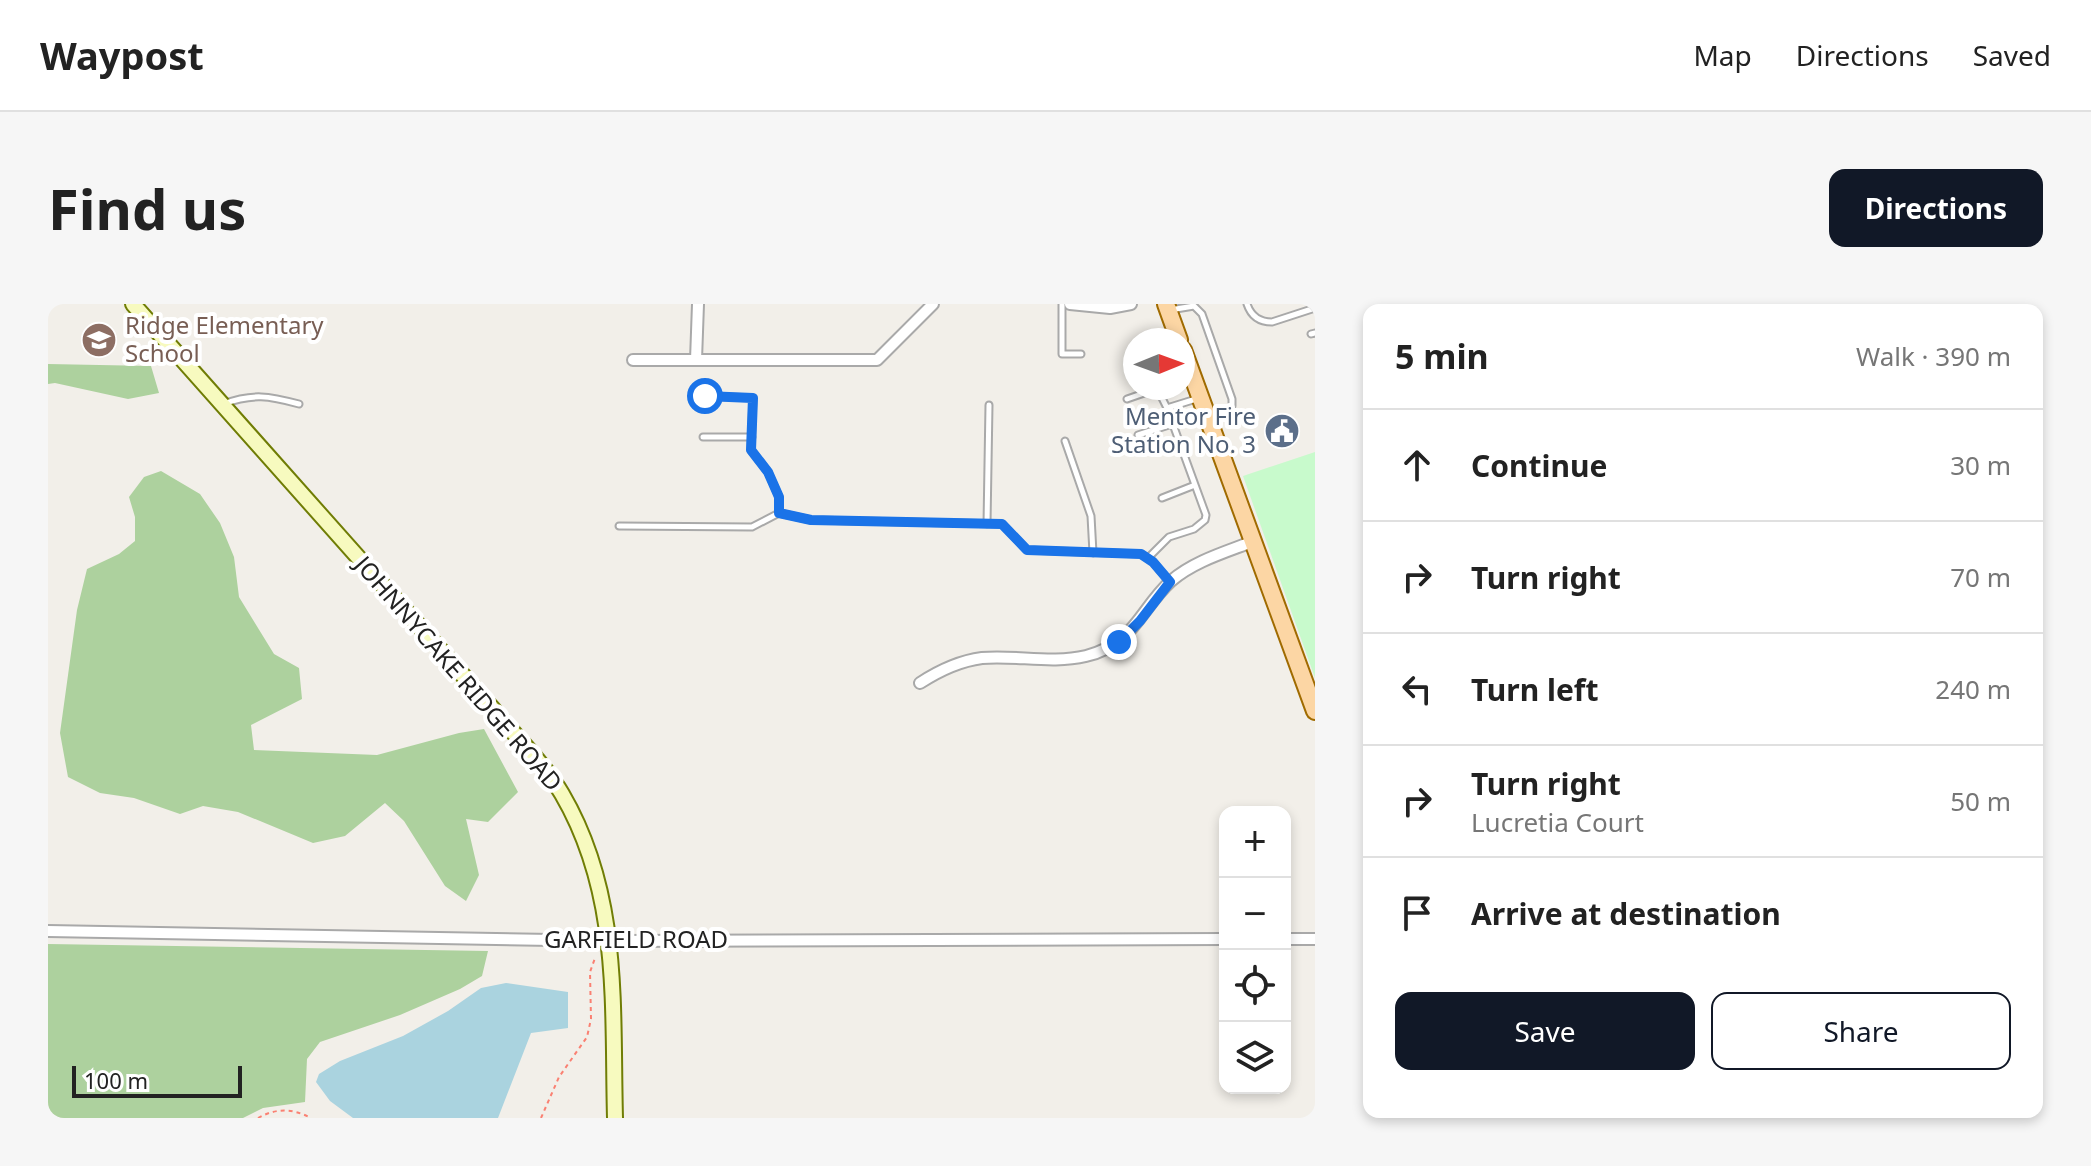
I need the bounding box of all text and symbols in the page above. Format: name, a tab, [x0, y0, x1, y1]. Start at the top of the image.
text: Waypost	[40, 29, 204, 81]
text: Map	[1693, 36, 1752, 74]
text: Directions	[1796, 36, 1929, 74]
text: Saved	[1973, 36, 2051, 74]
button: Directions	[1829, 169, 2043, 247]
text: Find us	[48, 170, 246, 246]
place label: Ridge Elementary School	[125, 308, 324, 369]
school or university icon: Ridge Elementary School	[80, 321, 118, 359]
north arrow	[1123, 328, 1195, 400]
text: 5 min	[1395, 333, 1489, 379]
text: Walk · 390 m	[1856, 338, 2011, 374]
route start	[687, 378, 723, 414]
place label: Mentor Fire Station No. 3	[1111, 399, 1256, 460]
public building icon: Mentor Fire Station No. 3	[1263, 412, 1301, 450]
icon: ahead	[1395, 443, 1439, 487]
text: Continue	[1471, 445, 1607, 486]
text: 30 m	[1950, 447, 2011, 483]
street label: JOHNNYCAKE RIDGE ROAD	[347, 547, 570, 798]
icon: right	[1395, 555, 1439, 599]
text: Turn right	[1471, 557, 1621, 598]
text: 70 m	[1950, 559, 2011, 595]
route end	[1101, 624, 1137, 660]
icon: left	[1395, 667, 1439, 711]
text: Turn left	[1471, 669, 1599, 710]
text: 240 m	[1935, 671, 2011, 707]
text: Turn right	[1471, 763, 1621, 804]
icon: right	[1395, 779, 1439, 823]
text: 50 m	[1950, 783, 2011, 819]
text: Lucretia Court	[1471, 804, 1644, 840]
map controls	[1219, 806, 1291, 1094]
button: +	[1219, 806, 1291, 878]
button: −	[1219, 878, 1291, 950]
icon: arrive	[1395, 891, 1439, 935]
text: Arrive at destination	[1471, 893, 1781, 934]
street label: GARFIELD ROAD	[544, 922, 728, 955]
button: locate	[1219, 950, 1291, 1022]
button: Save	[1395, 992, 1695, 1070]
button: Share	[1711, 992, 2011, 1070]
button: layers	[1219, 1022, 1291, 1094]
scale bar	[72, 1062, 242, 1098]
text: 100 m	[84, 1065, 148, 1095]

